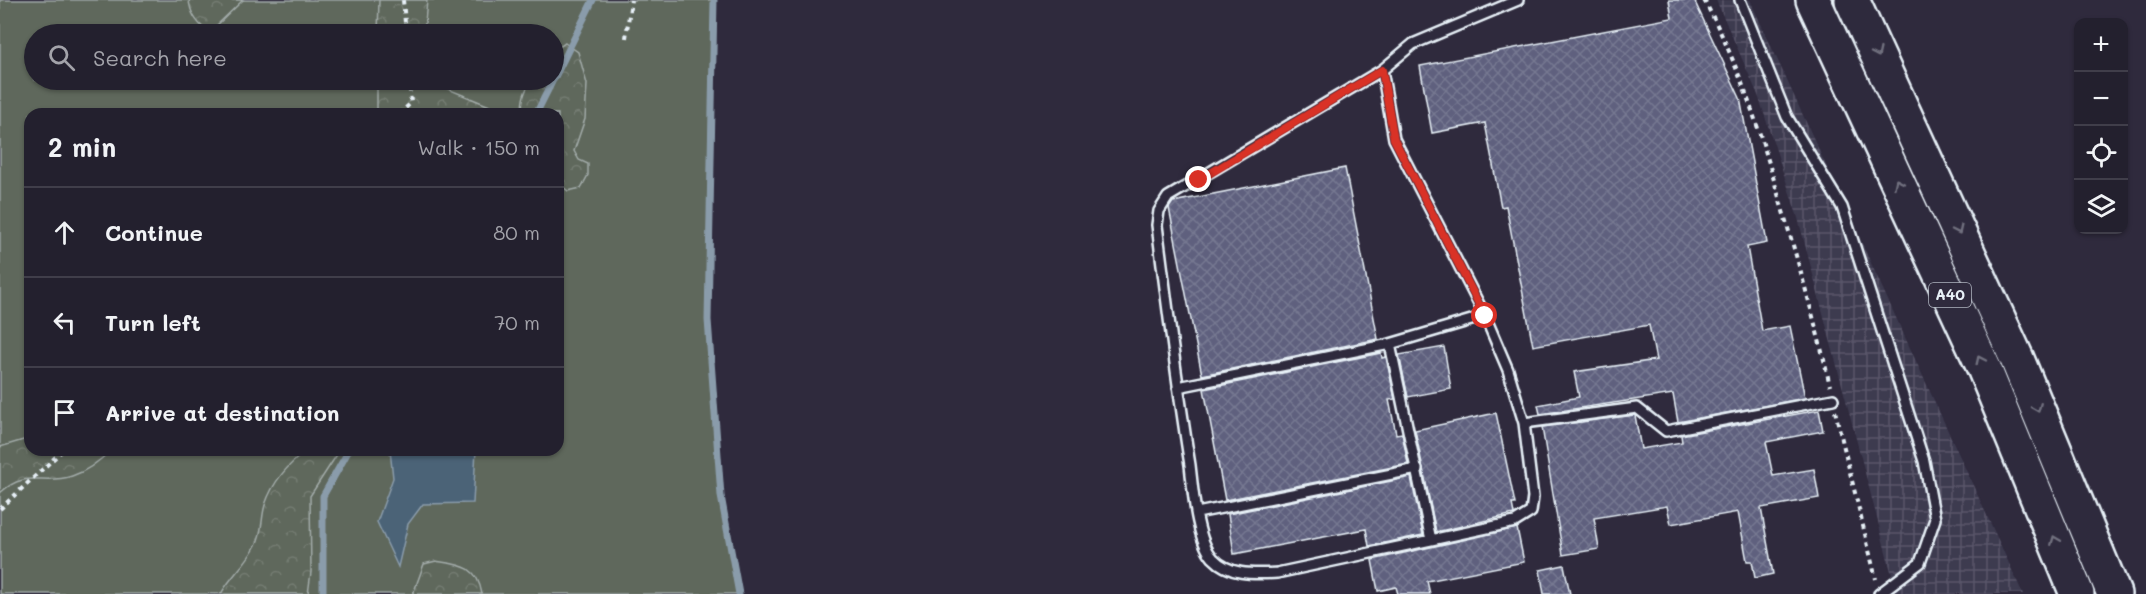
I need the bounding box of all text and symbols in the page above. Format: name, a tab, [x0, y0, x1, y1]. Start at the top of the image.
map controls	[2074, 18, 2128, 234]
button: +	[2074, 18, 2128, 72]
search box	[24, 24, 564, 90]
icon: search	[45, 41, 78, 74]
text: Search here	[93, 43, 227, 72]
one-way arrow	[1870, 47, 1882, 58]
button: −	[2074, 72, 2128, 126]
button: locate	[2074, 126, 2128, 180]
text: 2 min	[48, 130, 116, 164]
text: Walk · 150 m	[418, 134, 540, 160]
route end	[1185, 166, 1211, 192]
one-way arrow	[1894, 178, 1906, 189]
button: layers	[2074, 180, 2128, 234]
icon: ahead	[48, 216, 81, 249]
text: Continue	[105, 218, 203, 247]
text: 80 m	[493, 219, 540, 245]
one-way arrow	[1951, 224, 1963, 235]
road number: A40	[1929, 283, 1971, 307]
route start	[1471, 302, 1497, 328]
icon: left	[48, 306, 81, 339]
text: Turn left	[105, 308, 201, 337]
text: 70 m	[494, 309, 540, 335]
one-way arrow	[1976, 355, 1988, 366]
icon: arrive	[48, 396, 81, 429]
text: Arrive at destination	[105, 398, 340, 427]
one-way arrow	[2030, 402, 2042, 413]
one-way arrow	[2050, 535, 2062, 546]

